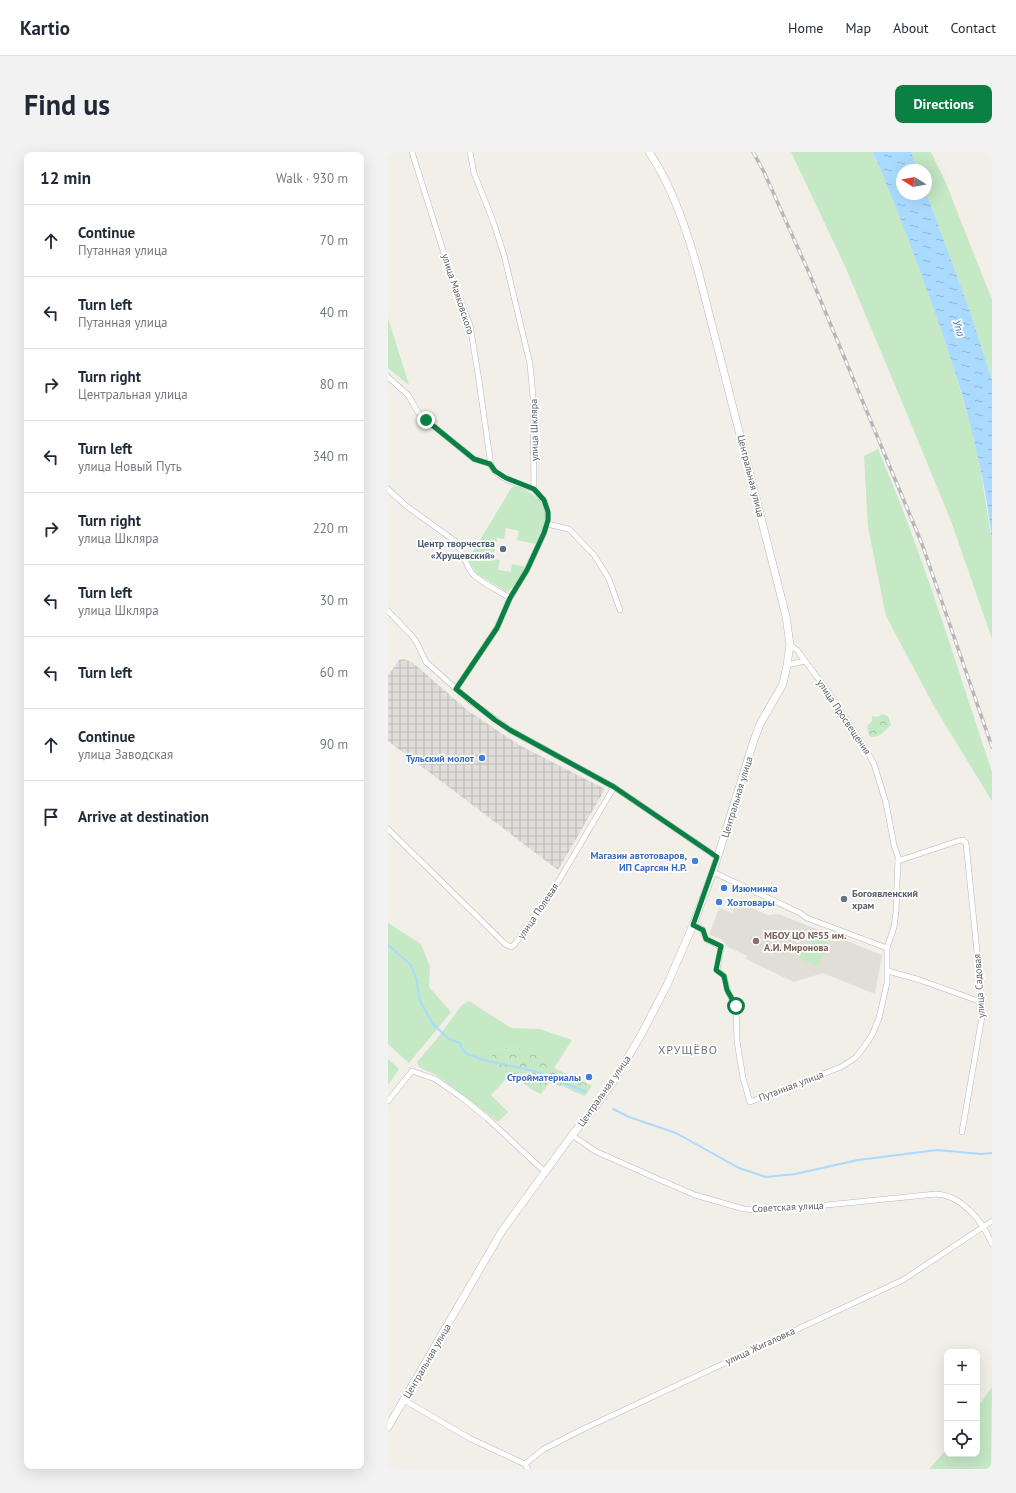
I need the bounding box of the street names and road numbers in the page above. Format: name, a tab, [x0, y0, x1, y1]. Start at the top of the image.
street label: улица Маяковского	[439, 252, 477, 336]
street label: улица Шкляра	[527, 399, 541, 461]
street label: Центральная улица	[734, 433, 768, 519]
street label: улица Просвещения	[814, 677, 874, 757]
street label: Центральная улица	[718, 755, 756, 839]
street label: улица Полевая	[514, 880, 562, 942]
street label: улица Садовая	[970, 953, 988, 1019]
street label: Центральная улица	[574, 1053, 634, 1129]
street label: Путанная улица	[757, 1068, 825, 1104]
street label: Советская улица	[752, 1199, 824, 1215]
street label: Центральная улица	[400, 1321, 454, 1401]
street label: улица Жигаловка	[723, 1324, 797, 1368]

